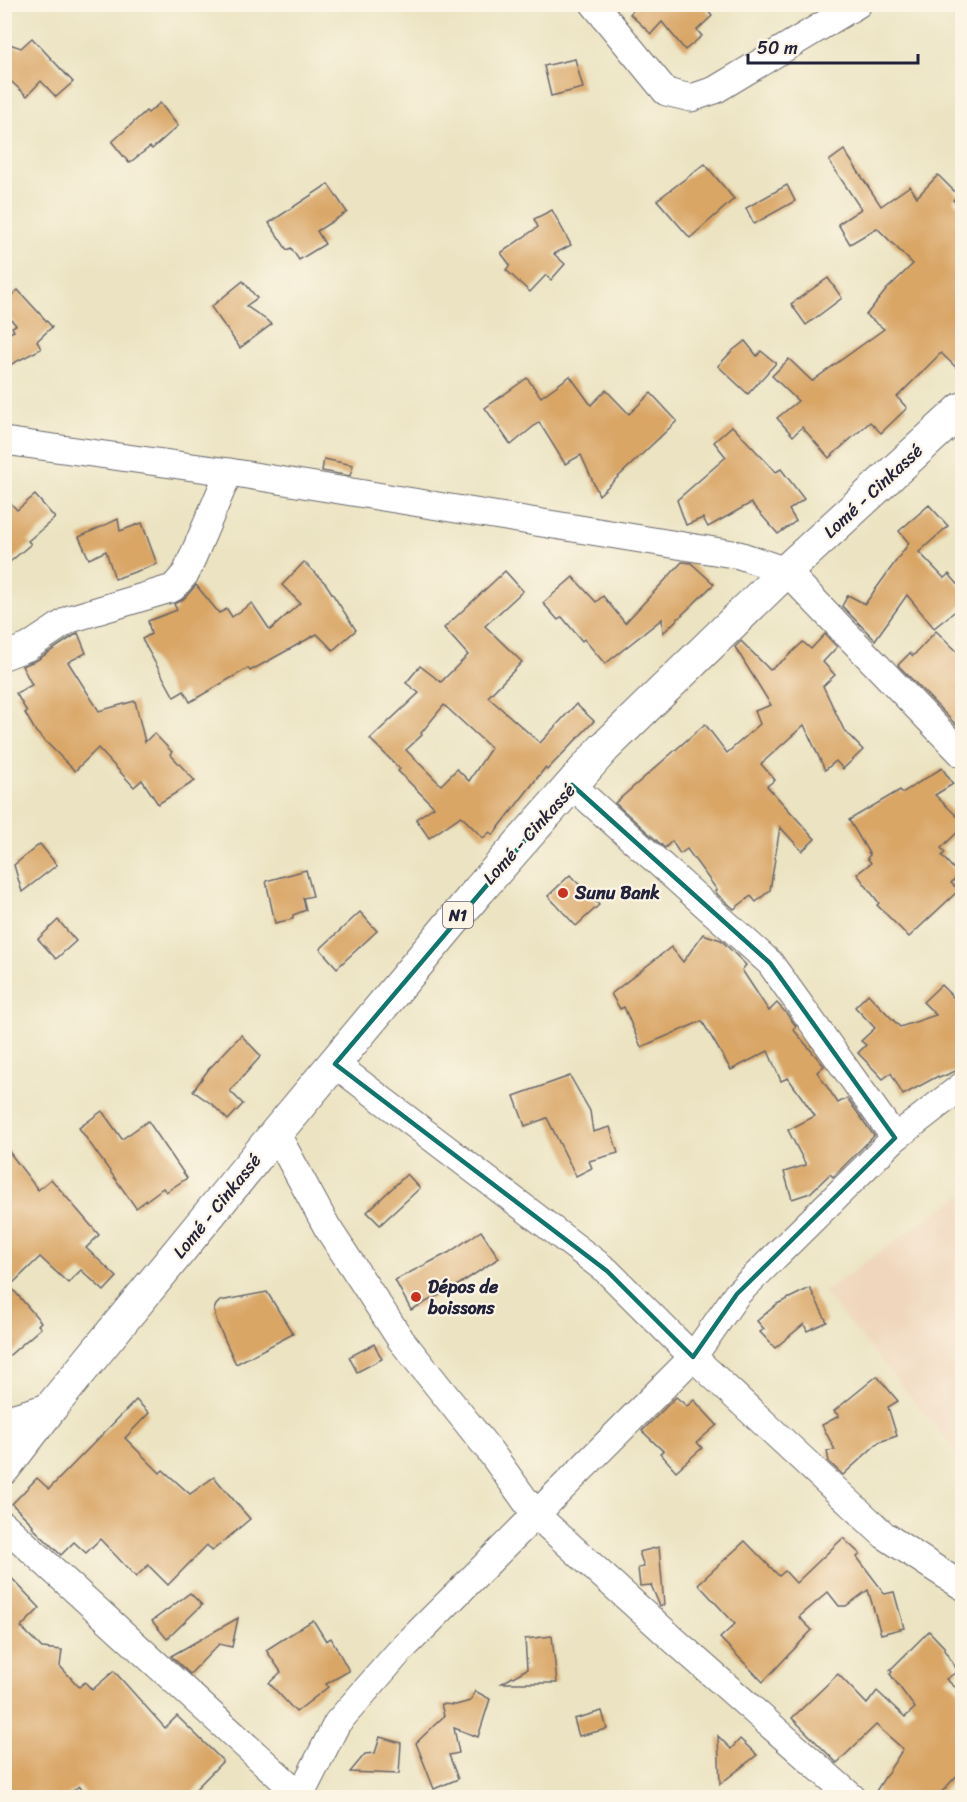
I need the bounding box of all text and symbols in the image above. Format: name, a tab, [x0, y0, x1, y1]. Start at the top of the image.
scale bar	[748, 27, 918, 65]
text: 50 m	[757, 32, 798, 64]
street label: Lomé - Cinkassé	[815, 436, 931, 546]
street label: Lomé - Cinkassé	[474, 776, 584, 892]
place label: Sunu Bank	[574, 877, 660, 909]
marker: Sunu Bank	[556, 886, 570, 900]
road number: N1	[443, 902, 473, 928]
street label: Lomé - Cinkassé	[164, 1146, 270, 1266]
place label: Dépos de boissons	[427, 1271, 499, 1324]
marker: Dépos de boissons	[409, 1290, 423, 1304]

